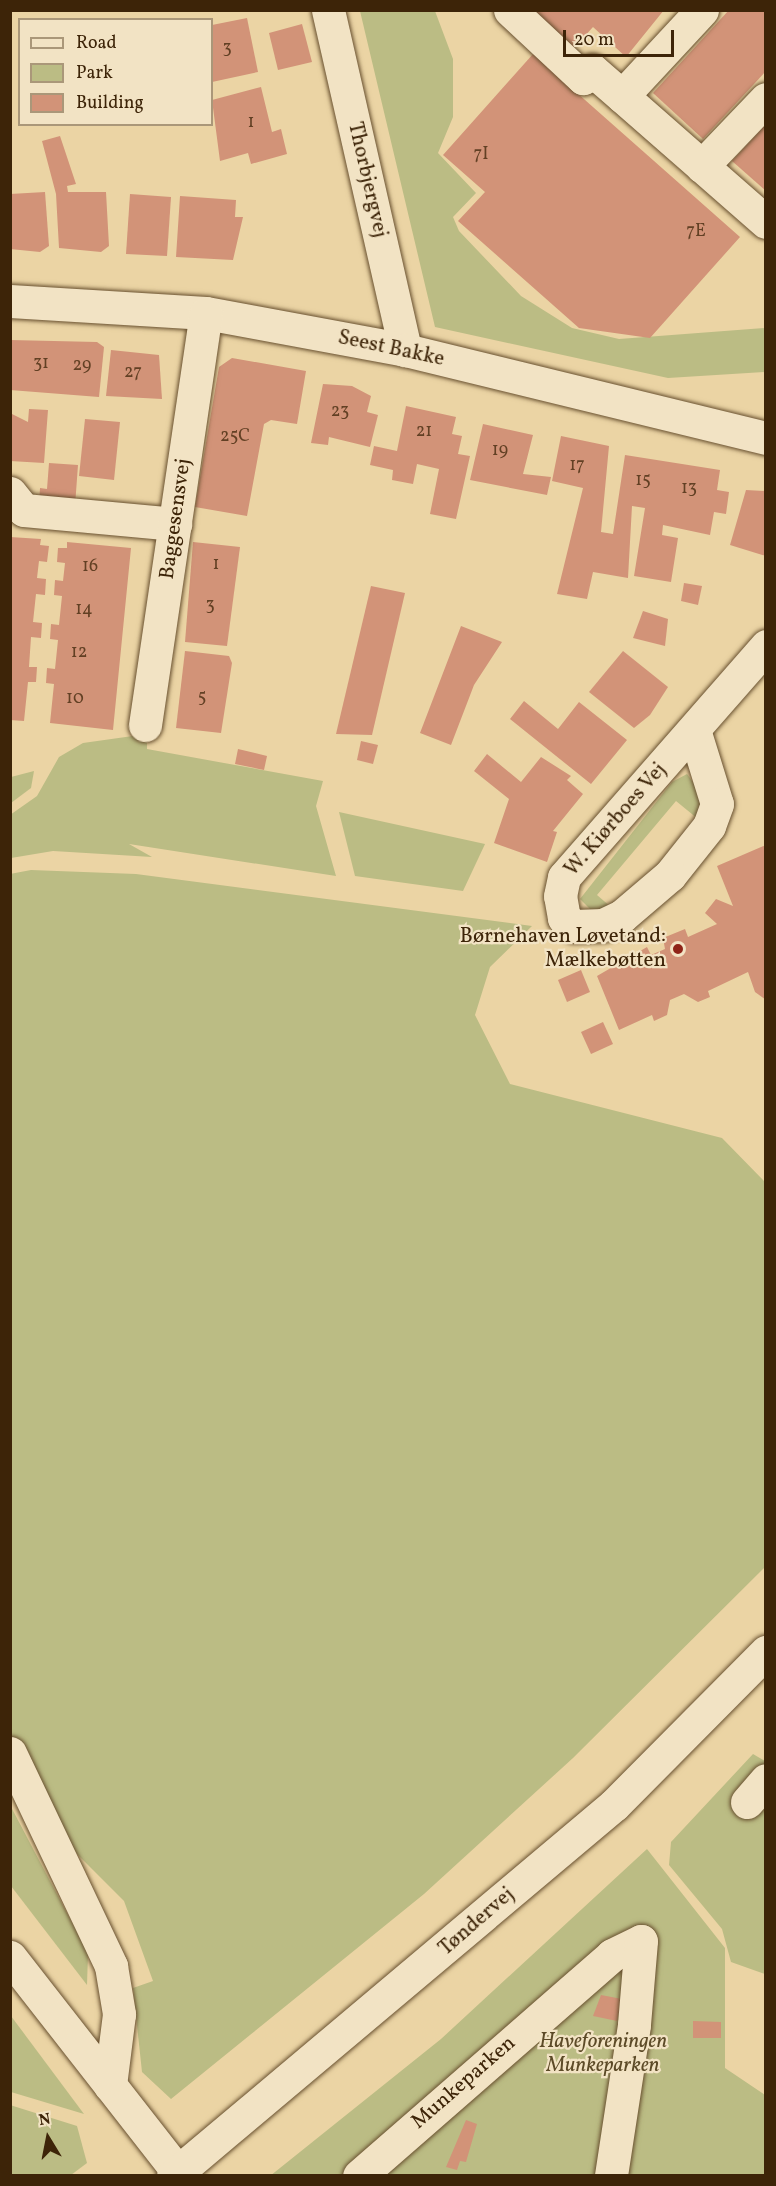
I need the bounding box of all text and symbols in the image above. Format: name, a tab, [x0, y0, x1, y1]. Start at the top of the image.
legend	[18, 18, 213, 126]
scale bar	[566, 18, 677, 56]
text: 20 m	[574, 28, 614, 53]
text: Road	[76, 31, 117, 56]
house number: 3	[222, 38, 232, 60]
text: Park	[76, 61, 113, 86]
text: Building	[76, 91, 144, 116]
house number: 1	[248, 112, 254, 134]
street label: Thorbjergvej	[341, 120, 393, 240]
house number: 7I	[473, 144, 489, 166]
house number: 7E	[686, 221, 706, 243]
street label: Seest Bakke	[335, 325, 447, 373]
house number: 31	[33, 353, 49, 375]
house number: 29	[73, 355, 91, 377]
house number: 27	[124, 362, 142, 384]
house number: 23	[331, 401, 349, 423]
house number: 21	[416, 421, 432, 443]
house number: 25C	[220, 426, 250, 448]
house number: 19	[492, 440, 508, 462]
house number: 17	[569, 455, 585, 477]
street label: Baggesensvej	[155, 457, 197, 581]
house number: 15	[635, 470, 651, 492]
house number: 13	[681, 478, 697, 500]
house number: 1	[213, 554, 219, 576]
house number: 16	[82, 556, 98, 578]
house number: 3	[205, 595, 215, 617]
house number: 14	[75, 599, 93, 621]
house number: 12	[71, 642, 87, 664]
house number: 5	[198, 687, 206, 709]
house number: 10	[66, 688, 84, 710]
street label: W. Kiørboes Vej	[560, 758, 672, 882]
place label: Børnehaven Løvetand: Mælkebøtten	[460, 924, 666, 974]
marker: Børnehaven Løvetand: Mælkebøtten	[671, 942, 685, 956]
street label: Tøndervej	[434, 1882, 520, 1962]
park label: Haveforeningen Munkeparken	[539, 2029, 667, 2079]
street label: Munkeparken	[407, 2031, 521, 2135]
north arrow	[18, 2108, 78, 2168]
text: N	[37, 2108, 53, 2132]

